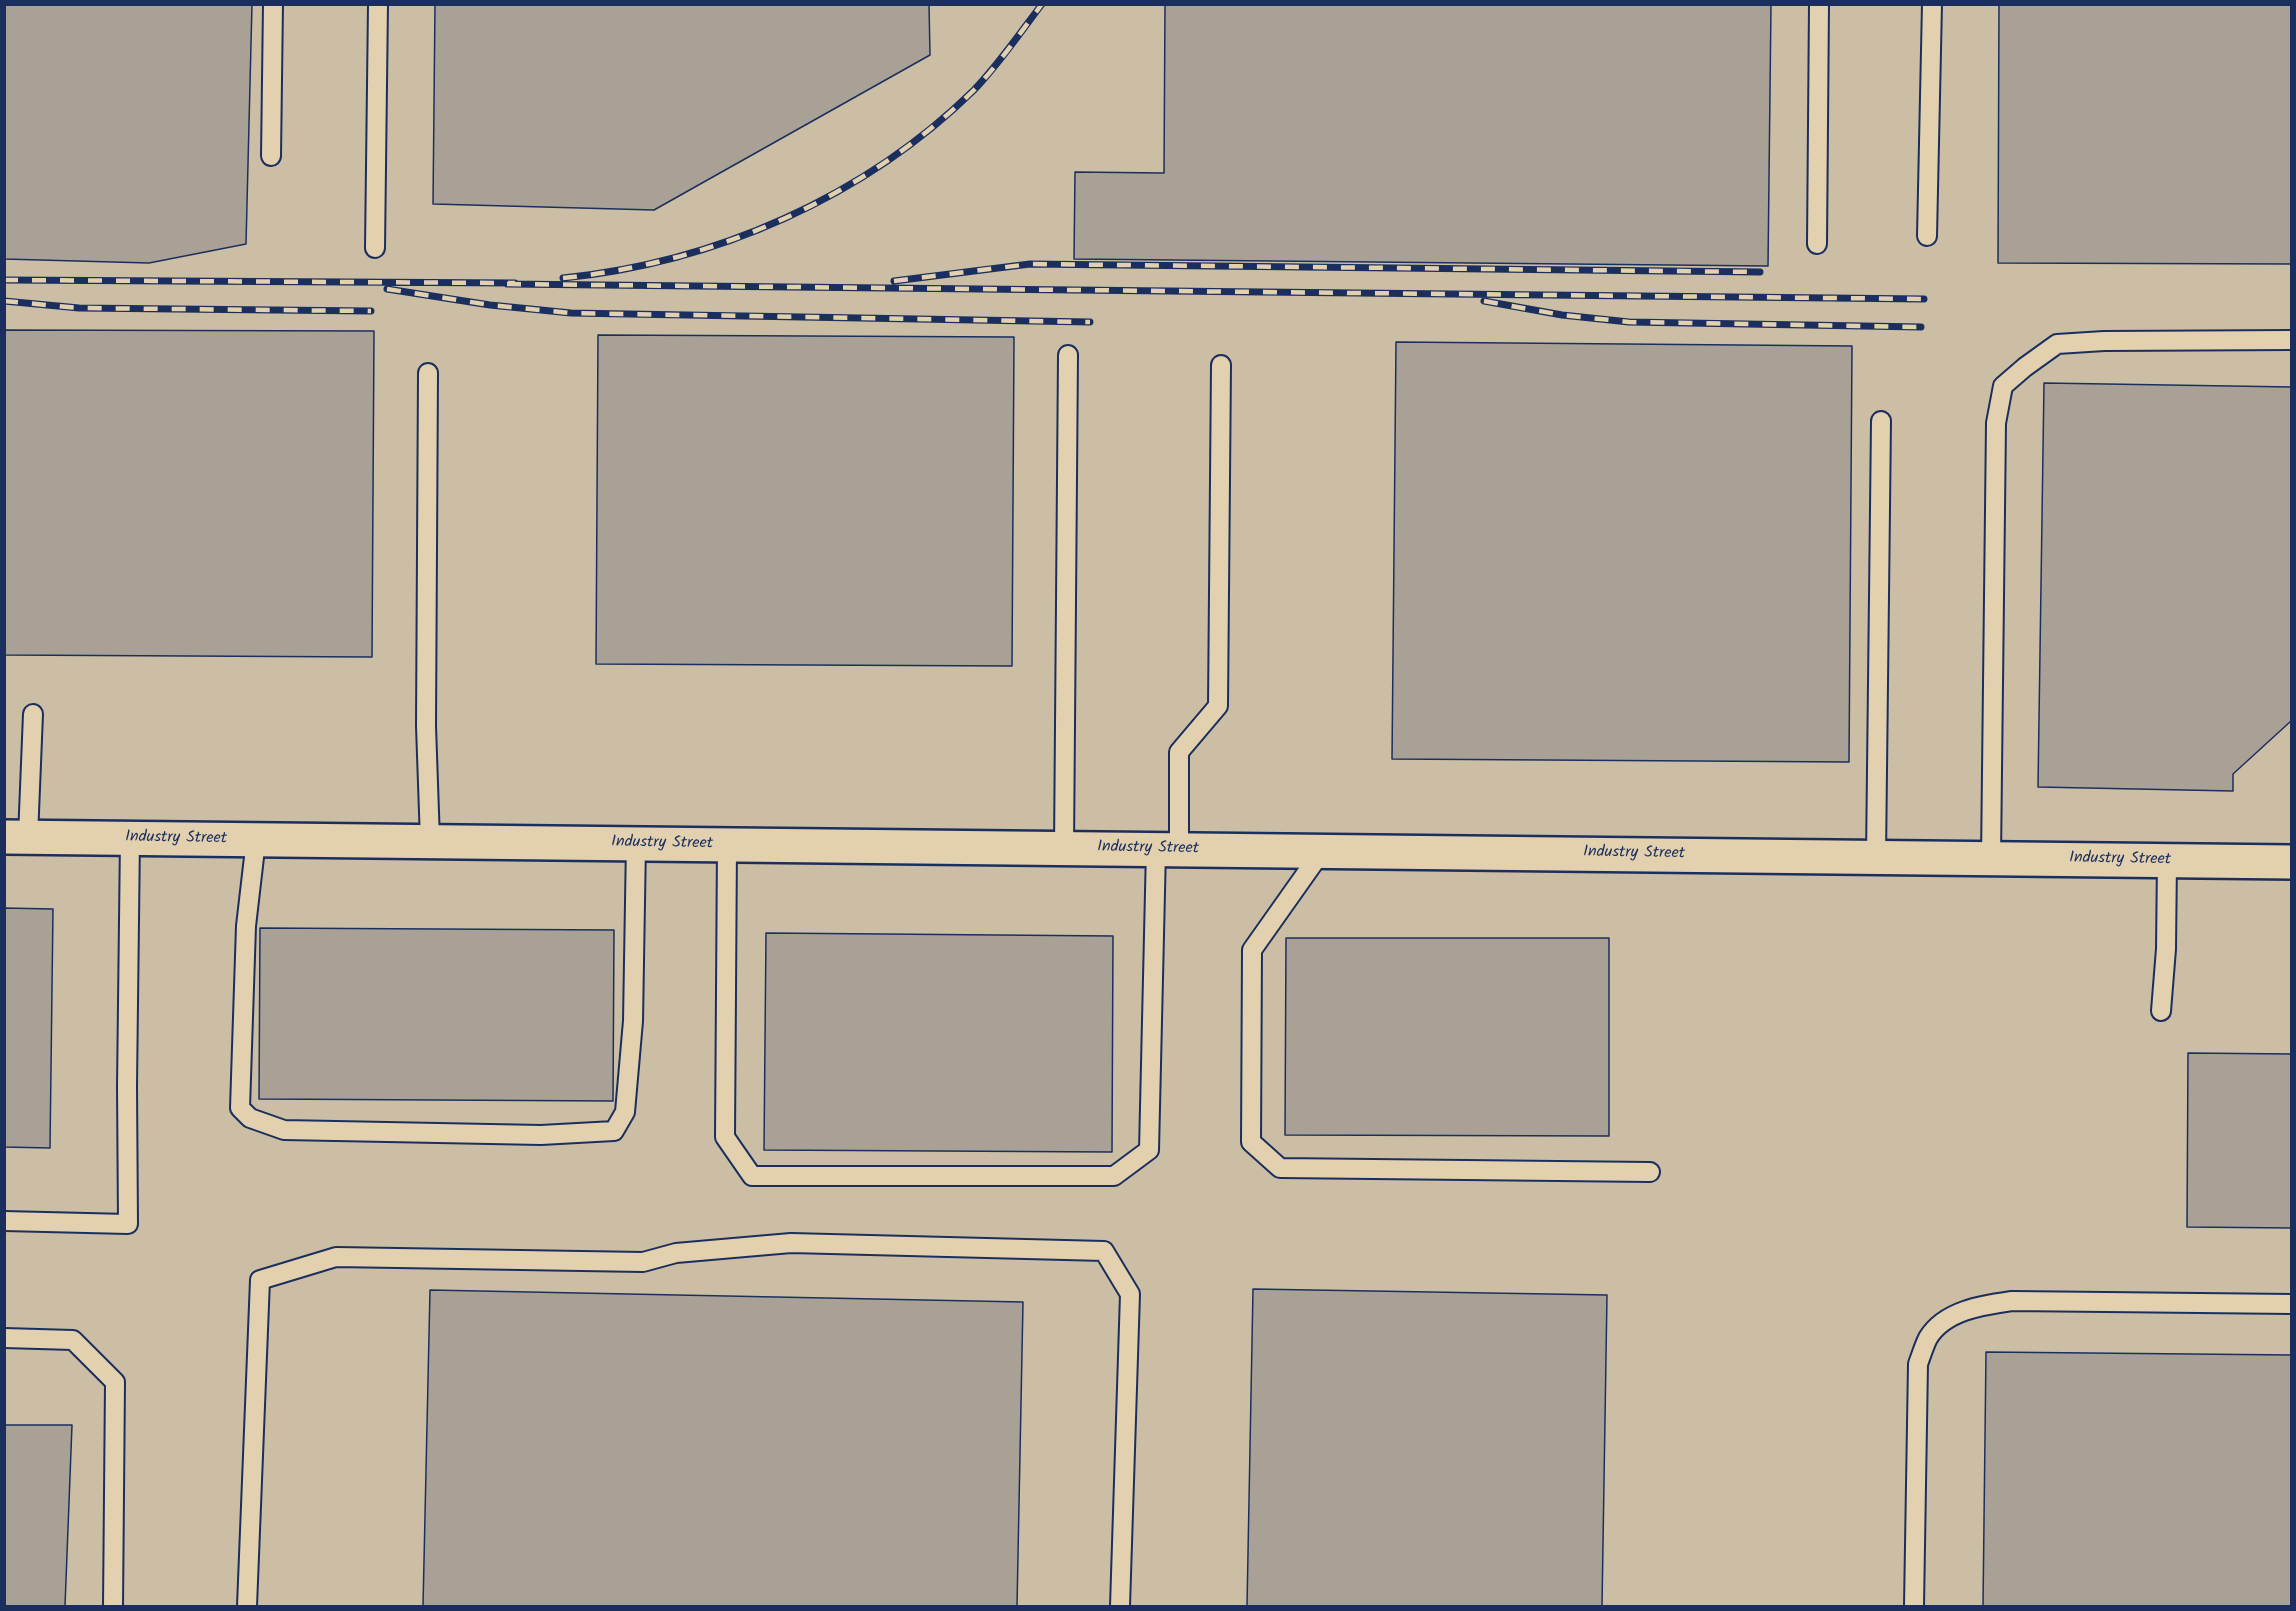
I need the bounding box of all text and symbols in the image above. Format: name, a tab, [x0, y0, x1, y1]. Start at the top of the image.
street label: Industry Street	[125, 829, 227, 849]
street label: Industry Street	[611, 834, 713, 854]
street label: Industry Street	[1097, 839, 1199, 859]
street label: Industry Street	[1583, 844, 1685, 864]
street label: Industry Street	[2069, 850, 2171, 870]

